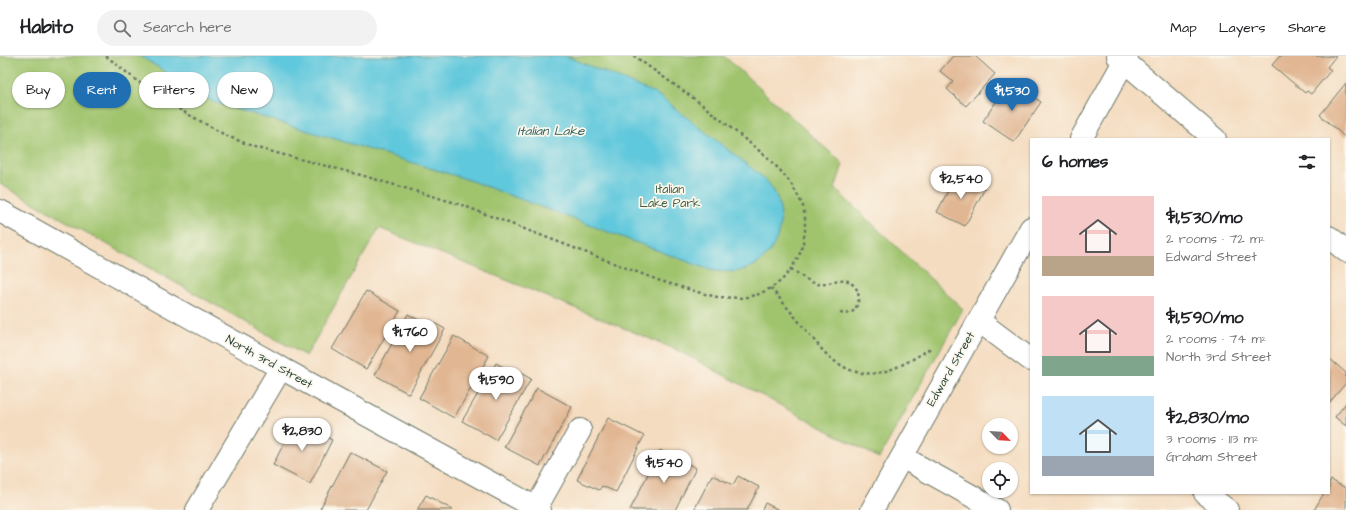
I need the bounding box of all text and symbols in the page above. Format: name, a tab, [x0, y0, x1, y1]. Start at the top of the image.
search box	[97, 10, 377, 46]
text: Habito	[20, 14, 73, 41]
icon: search	[111, 17, 133, 39]
text: Search here	[143, 17, 232, 38]
text: Map	[1170, 18, 1197, 38]
text: Layers	[1219, 18, 1266, 38]
text: Share	[1288, 18, 1326, 38]
chip: Buy	[12, 72, 65, 108]
chip: Rent	[73, 72, 131, 108]
chip: Filters	[139, 72, 209, 108]
chip: New	[217, 72, 273, 108]
pin: $1,530	[979, 78, 1045, 112]
text: $1,530	[994, 82, 1030, 100]
water label: Italian Lake	[518, 122, 585, 140]
text: 6 homes	[1042, 150, 1108, 174]
icon: filters	[1296, 151, 1318, 173]
pin: $2,540	[928, 166, 994, 200]
text: $2,540	[939, 170, 983, 188]
park label: Italian Lake Park	[640, 181, 701, 212]
text: $1,530/mo	[1166, 206, 1243, 230]
icon: home	[1074, 212, 1122, 260]
text: 2 rooms · 72 m²	[1166, 230, 1265, 248]
text: Edward Street	[1166, 248, 1257, 266]
text: $1,590/mo	[1166, 306, 1244, 330]
icon: home	[1074, 312, 1122, 360]
pin: $1,760	[377, 319, 443, 353]
text: $1,760	[392, 323, 428, 341]
street label: Edward Street	[923, 328, 979, 409]
text: 2 rooms · 74 m²	[1166, 330, 1266, 348]
street label: North 3rd Street	[222, 331, 316, 393]
text: North 3rd Street	[1166, 348, 1271, 366]
pin: $1,590	[463, 367, 529, 401]
text: $1,590	[478, 371, 514, 389]
text: $2,830/mo	[1166, 406, 1249, 430]
icon: home	[1074, 412, 1122, 460]
pin: $2,830	[269, 418, 335, 452]
north arrow	[982, 418, 1018, 454]
map controls	[982, 418, 1018, 498]
text: $2,830	[282, 422, 322, 440]
text: 3 rooms · 113 m²	[1166, 430, 1259, 448]
text: Graham Street	[1166, 448, 1257, 466]
pin: $1,540	[631, 450, 697, 484]
text: $1,540	[645, 454, 683, 472]
button: locate	[982, 462, 1018, 498]

